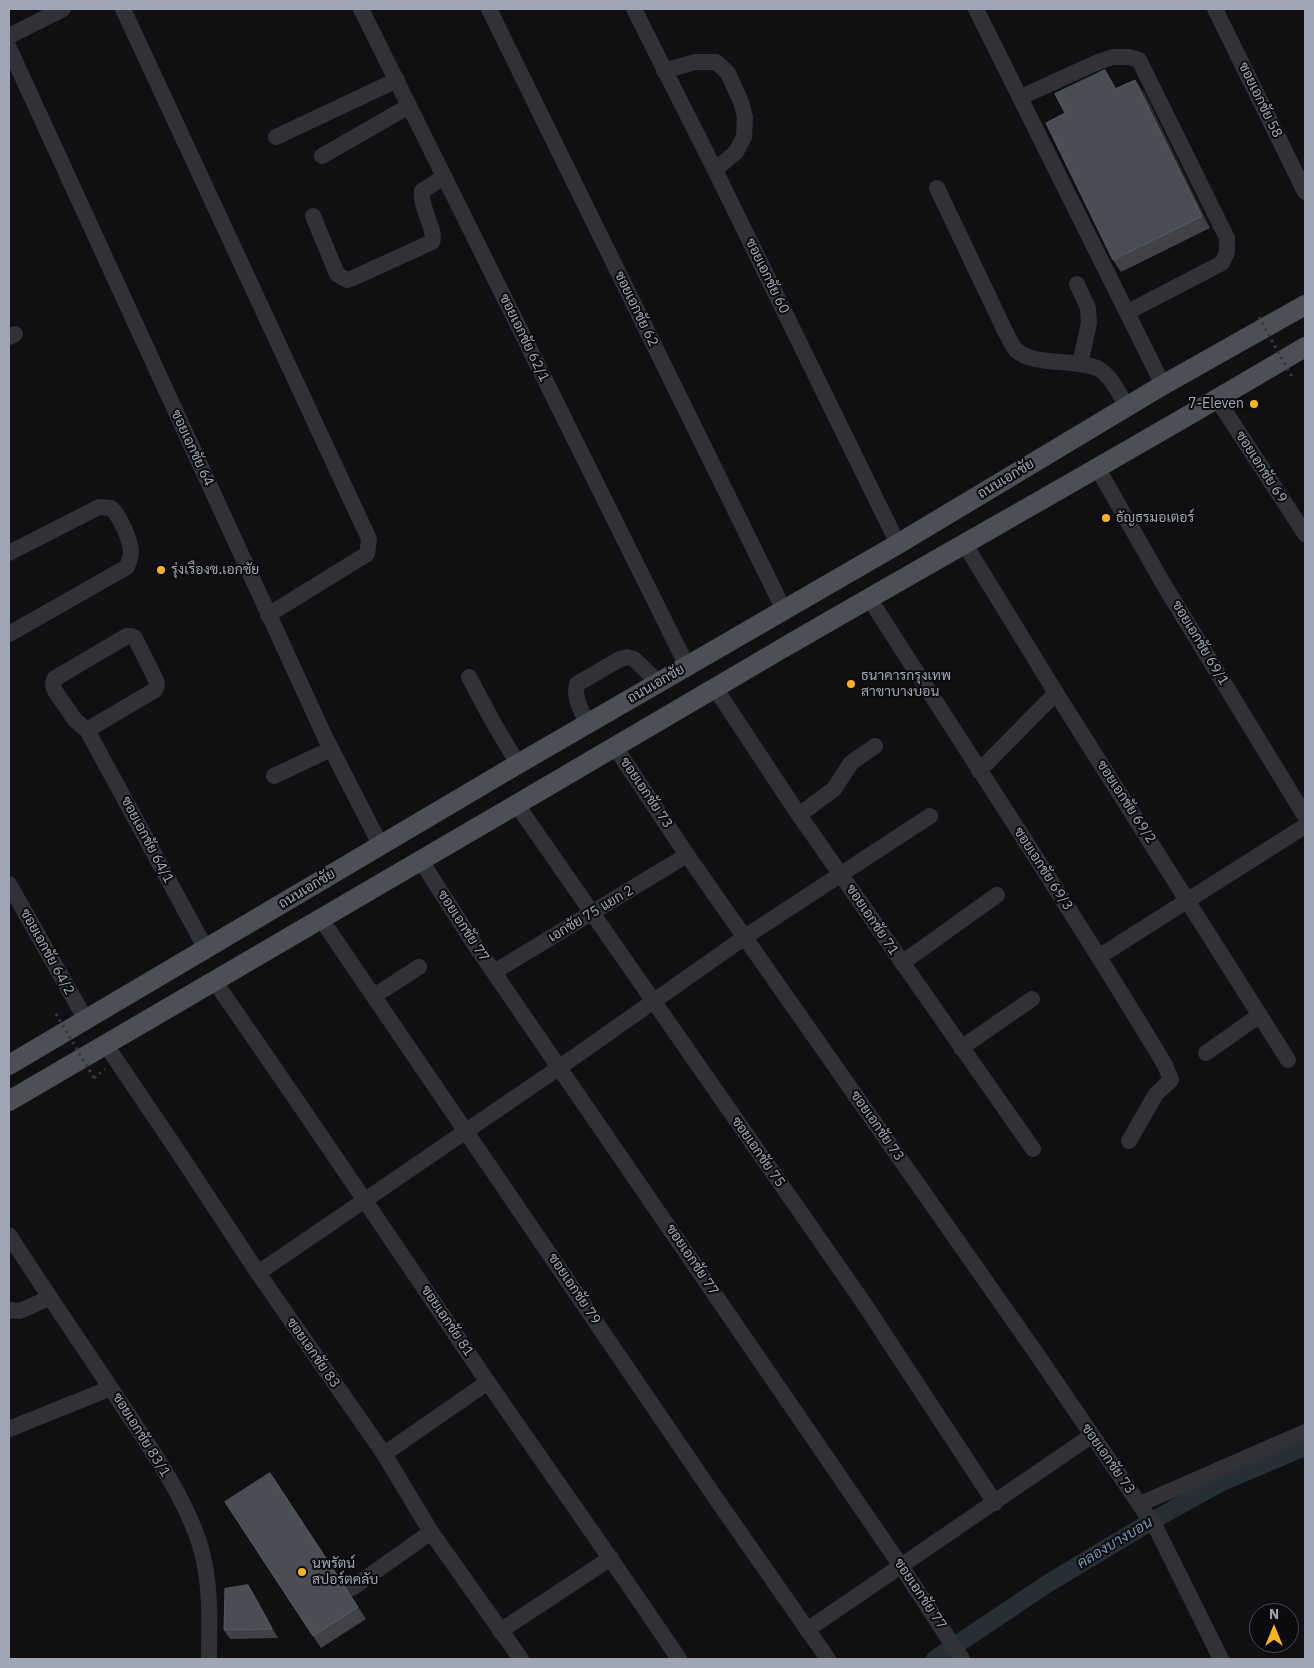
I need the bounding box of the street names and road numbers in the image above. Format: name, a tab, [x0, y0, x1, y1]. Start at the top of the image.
street label: ซอยเอกชัย 58	[1234, 59, 1286, 141]
street label: ซอยเอกชัย 60	[741, 235, 793, 317]
street label: ซอยเอกชัย 62	[610, 268, 662, 350]
street label: ซอยเอกชัย 62/1	[495, 291, 553, 385]
street label: ซอยเอกชัย 64	[167, 407, 217, 489]
street label: ซอยเอกชัย 69	[1232, 428, 1290, 506]
street label: ถนนเอกชัย	[975, 456, 1037, 502]
street label: ซอยเอกชัย 69/1	[1168, 598, 1232, 688]
street label: ถนนเอกชัย	[624, 661, 688, 707]
street label: ซอยเอกชัย 73	[616, 754, 676, 832]
street label: ซอยเอกชัย 69/2	[1093, 757, 1159, 847]
street label: ซอยเอกชัย 64/1	[117, 794, 177, 886]
street label: ซอยเอกชัย 69/3	[1010, 824, 1076, 914]
street label: ถนนเอกชัย	[276, 866, 338, 912]
street label: ซอยเอกชัย 71	[842, 881, 902, 959]
street label: เอกชัย 75 แยก 2	[545, 882, 637, 946]
street label: ซอยเอกชัย 77	[434, 887, 492, 965]
street label: ซอยเอกชัย 64/2	[16, 906, 78, 998]
street label: ซอยเอกชัย 73	[847, 1088, 907, 1164]
street label: ซอยเอกชัย 75	[728, 1114, 788, 1190]
street label: ซอยเอกชัย 77	[662, 1221, 722, 1299]
street label: ซอยเอกชัย 79	[544, 1250, 604, 1328]
street label: ซอยเอกชัย 81	[417, 1282, 477, 1360]
street label: ซอยเอกชัย 83	[283, 1315, 343, 1391]
street label: ซอยเอกชัย 83/1	[108, 1390, 174, 1480]
street label: ซอยเอกชัย 73	[1078, 1421, 1138, 1497]
street label: ซอยเอกชัย 77	[890, 1555, 950, 1633]

